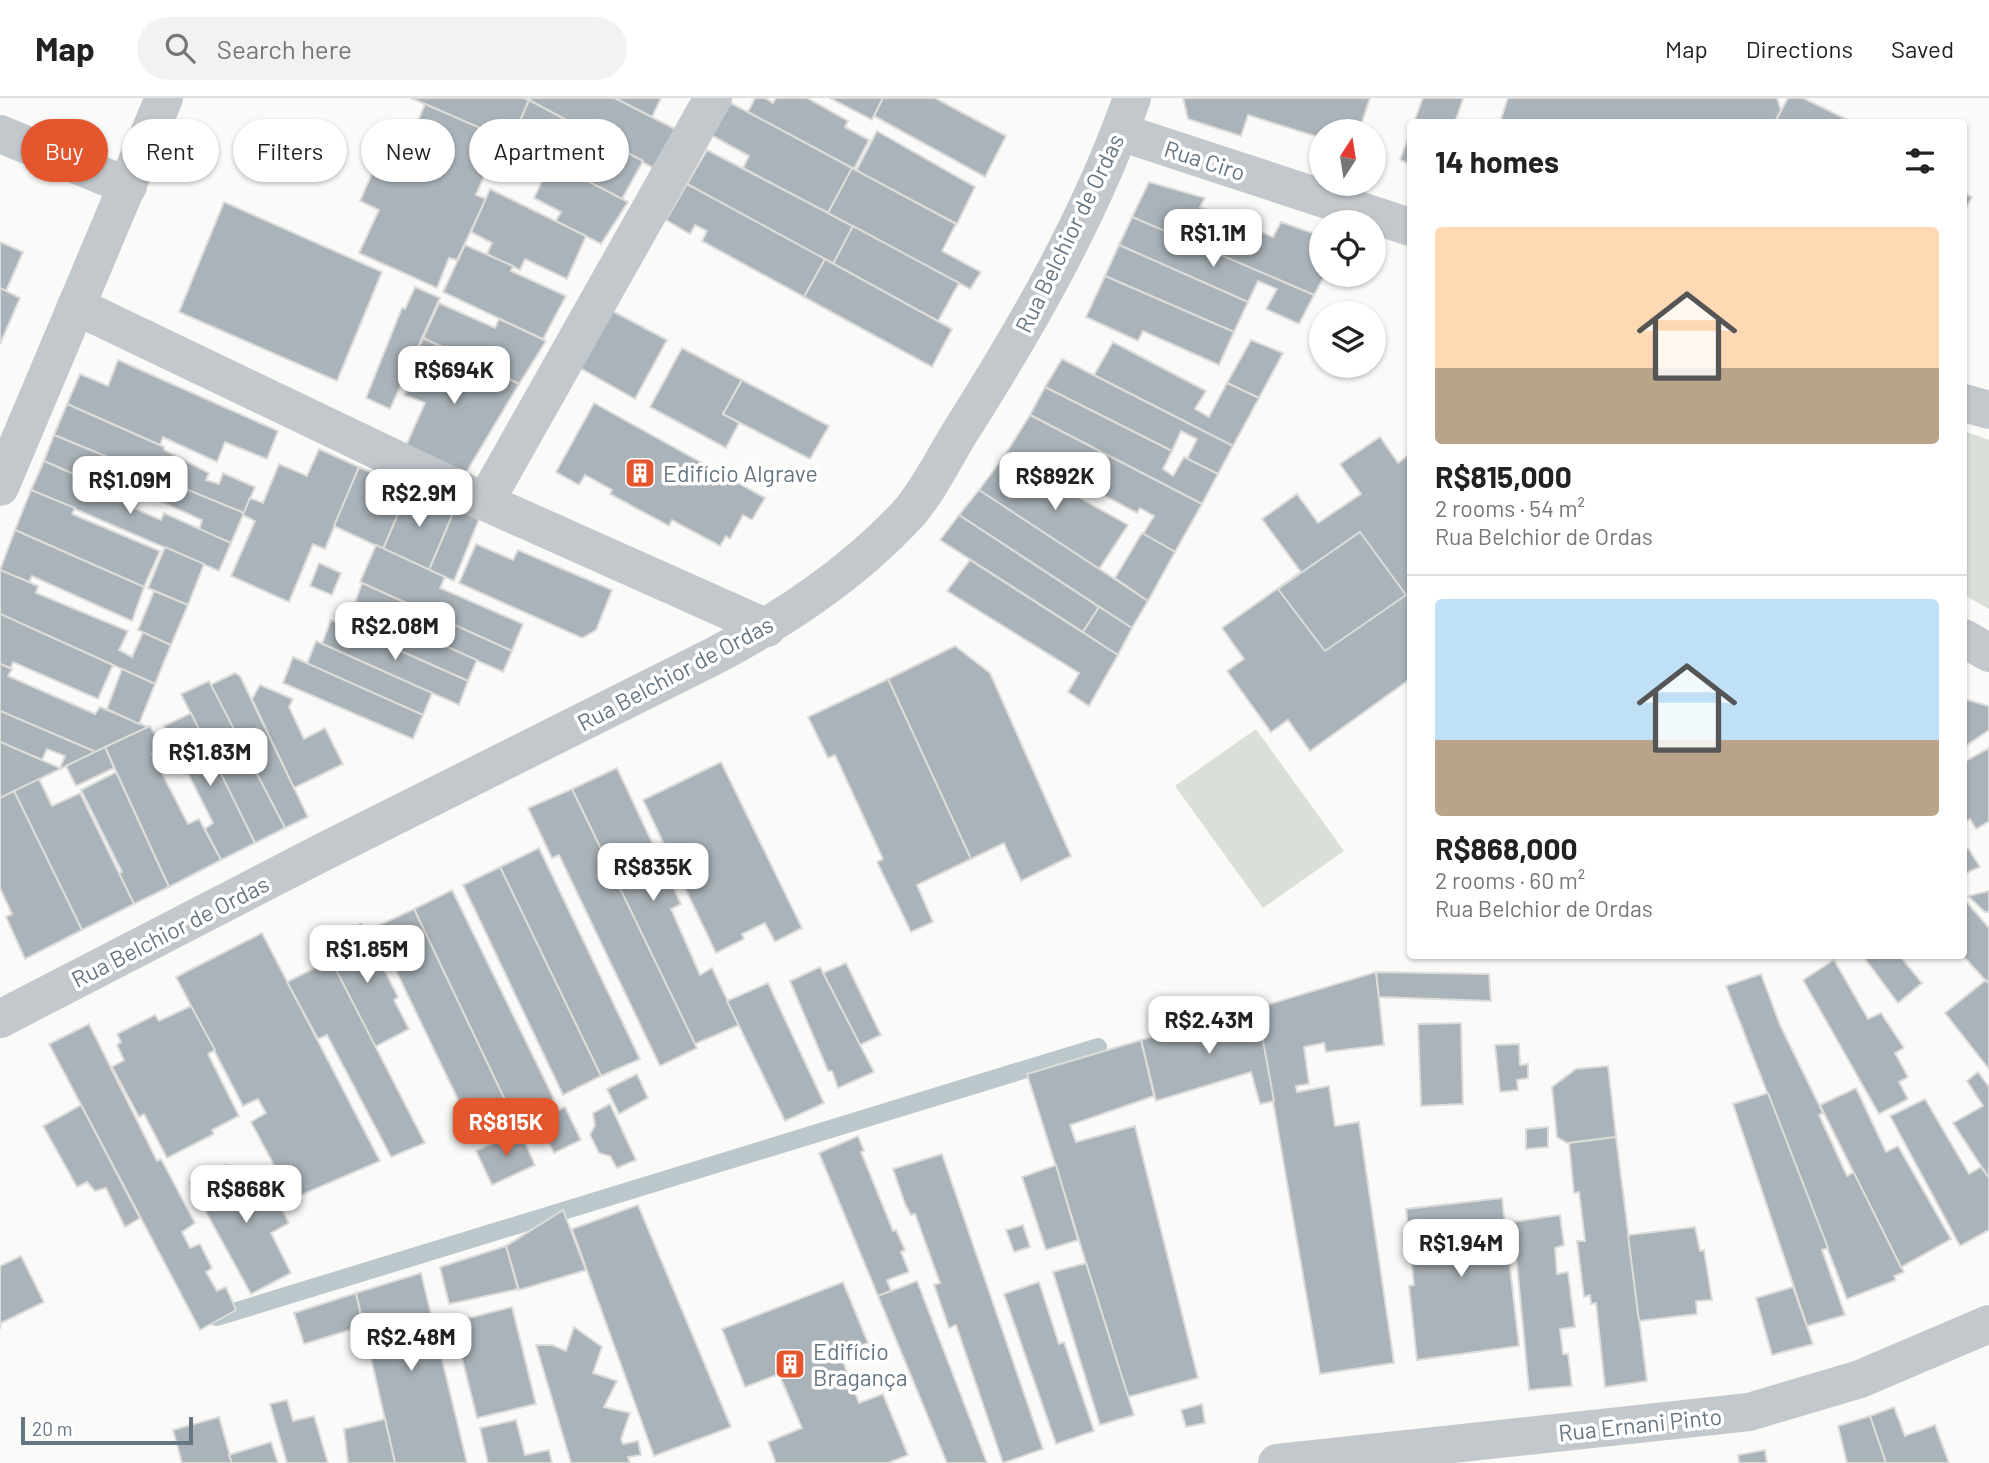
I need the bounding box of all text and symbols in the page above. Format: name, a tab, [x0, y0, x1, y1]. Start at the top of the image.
search box	[137, 17, 627, 80]
text: Map	[35, 28, 95, 68]
icon: search	[161, 29, 199, 67]
text: Search here	[217, 33, 352, 64]
text: Map	[1665, 34, 1708, 63]
text: Directions	[1746, 34, 1853, 63]
text: Saved	[1891, 34, 1954, 63]
chip: Buy	[21, 119, 108, 182]
chip: Rent	[122, 119, 219, 182]
chip: Filters	[233, 119, 347, 182]
chip: New	[361, 119, 455, 182]
chip: Apartment	[469, 119, 629, 182]
north arrow	[1309, 119, 1386, 196]
map controls	[1309, 119, 1386, 378]
street label: Rua Belchior de Ordas	[1009, 129, 1129, 337]
street label: Rua Ciro	[1161, 134, 1249, 186]
icon: filters	[1901, 142, 1939, 180]
text: 14 homes	[1435, 143, 1559, 179]
pin: R$1.1M	[1156, 209, 1270, 269]
button: locate	[1309, 210, 1386, 287]
text: R$1.1M	[1180, 218, 1246, 246]
icon: home	[1624, 273, 1750, 399]
button: layers	[1309, 301, 1386, 378]
pin: R$694K	[397, 346, 511, 406]
text: R$694K	[414, 355, 494, 383]
pin: R$892K	[998, 452, 1112, 512]
pin: R$1.09M	[65, 456, 195, 516]
building icon: Edifício Algrave	[623, 456, 657, 490]
text: R$815,000	[1435, 458, 1572, 494]
place label: Edifício Algrave	[663, 459, 818, 487]
text: R$892K	[1015, 461, 1095, 489]
text: R$1.09M	[89, 465, 171, 493]
pin: R$2.9M	[362, 470, 476, 529]
text: R$2.9M	[381, 478, 457, 506]
text: 2 rooms · 54 m²	[1435, 494, 1585, 522]
text: Rua Belchior de Ordas	[1435, 522, 1653, 550]
pin: R$2.08M	[330, 602, 460, 662]
street label: Rua Belchior de Ordas	[572, 610, 778, 736]
text: R$2.08M	[351, 611, 439, 639]
icon: home	[1624, 645, 1750, 771]
pin: R$1.83M	[145, 728, 275, 788]
text: R$1.83M	[169, 737, 251, 765]
text: R$868,000	[1435, 830, 1578, 866]
pin: R$835K	[596, 844, 710, 903]
text: R$835K	[614, 852, 692, 880]
text: 2 rooms · 60 m²	[1435, 866, 1585, 894]
street label: Rua Belchior de Ordas	[67, 869, 273, 993]
text: Rua Belchior de Ordas	[1435, 894, 1653, 922]
pin: R$1.85M	[302, 926, 432, 985]
text: R$1.85M	[326, 934, 408, 962]
pin: R$2.43M	[1144, 996, 1274, 1056]
text: R$2.43M	[1164, 1005, 1254, 1033]
pin: R$815K	[449, 1098, 563, 1158]
text: R$815K	[469, 1107, 543, 1135]
pin: R$868K	[189, 1166, 303, 1225]
text: R$868K	[207, 1174, 285, 1202]
pin: R$1.94M	[1396, 1220, 1526, 1279]
text: R$1.94M	[1419, 1228, 1503, 1256]
pin: R$2.48M	[346, 1314, 476, 1373]
text: R$2.48M	[366, 1322, 456, 1350]
place label: Edifício Bragança	[813, 1337, 908, 1391]
building icon: Edifício Bragança	[773, 1347, 807, 1381]
street label: Rua Ernani Pinto	[1557, 1401, 1723, 1447]
scale bar	[21, 1414, 192, 1446]
text: 20 m	[32, 1417, 72, 1440]

